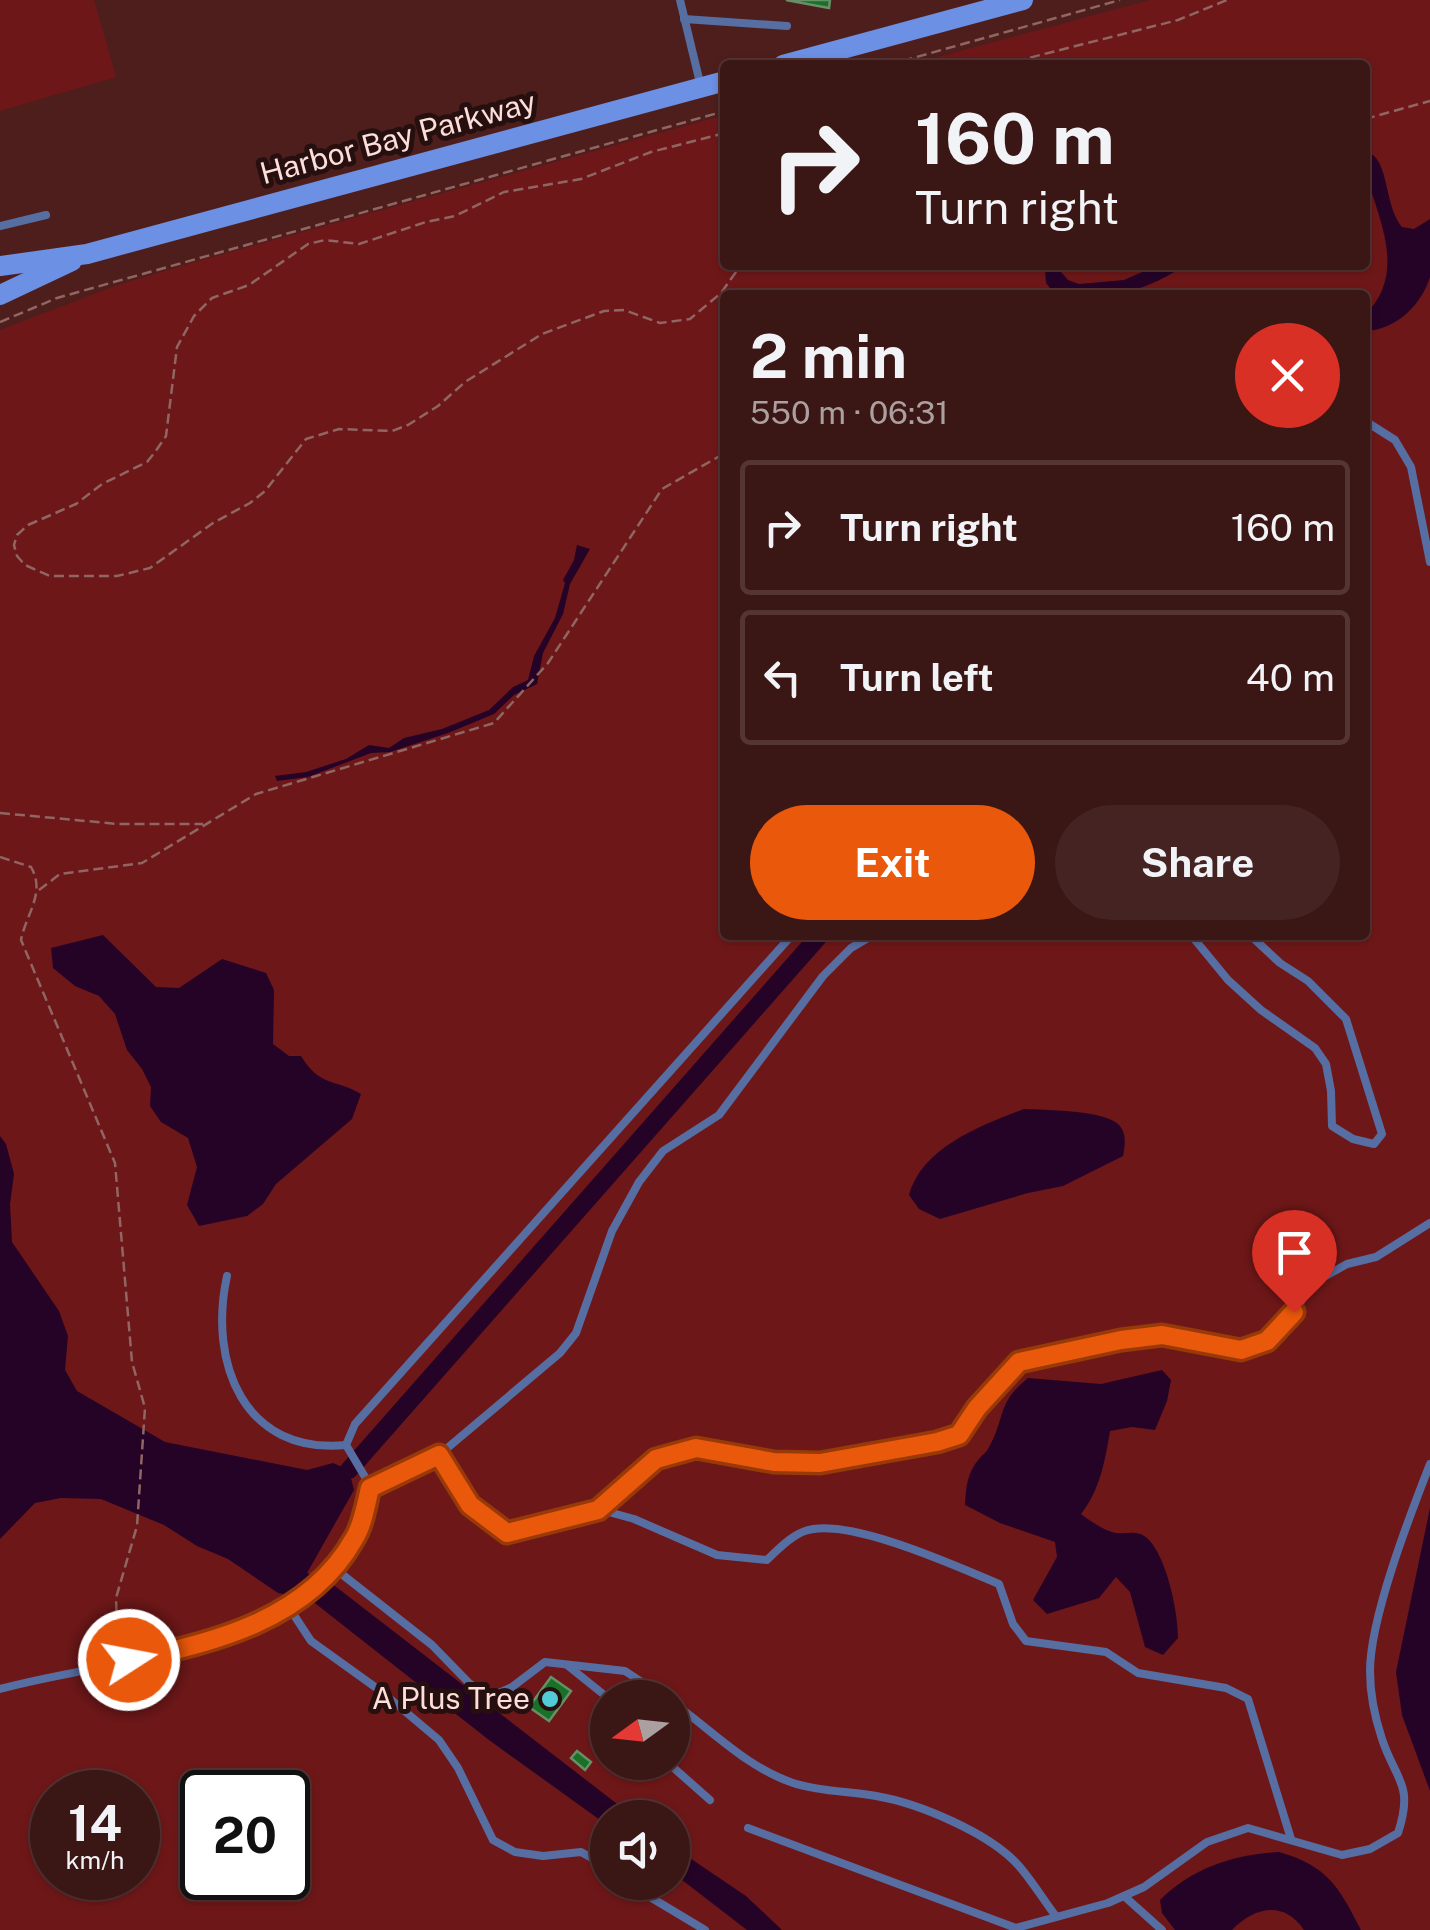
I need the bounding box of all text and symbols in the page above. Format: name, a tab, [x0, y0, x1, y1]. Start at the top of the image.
street label: Harbor Bay Parkway	[256, 83, 540, 191]
text: 160 m	[915, 97, 1115, 180]
icon: right	[750, 100, 880, 230]
text: Turn right	[915, 181, 1119, 234]
text: 2 min	[750, 321, 907, 392]
button: close	[1235, 323, 1340, 428]
text: 550 m · 06:31	[750, 394, 948, 431]
icon: right	[755, 500, 810, 555]
text: Turn right	[840, 505, 1018, 550]
text: 160 m	[1231, 505, 1335, 550]
icon: left	[755, 650, 810, 705]
text: Turn left	[840, 655, 994, 700]
text: 40 m	[1246, 655, 1335, 700]
button: Exit	[750, 805, 1035, 920]
button: Share	[1055, 805, 1340, 920]
pin	[1252, 1210, 1337, 1313]
icon: arrive	[1267, 1225, 1322, 1280]
position arrow	[77, 1608, 181, 1712]
place label: A Plus Tree	[372, 1680, 530, 1716]
north arrow	[590, 1680, 690, 1780]
map controls	[590, 1680, 690, 1900]
marker: A Plus Tree	[539, 1688, 561, 1710]
speed limit sign: 20	[180, 1770, 310, 1900]
text: 14	[68, 1793, 122, 1852]
button: sound	[590, 1800, 690, 1900]
text: km/h	[66, 1845, 124, 1875]

